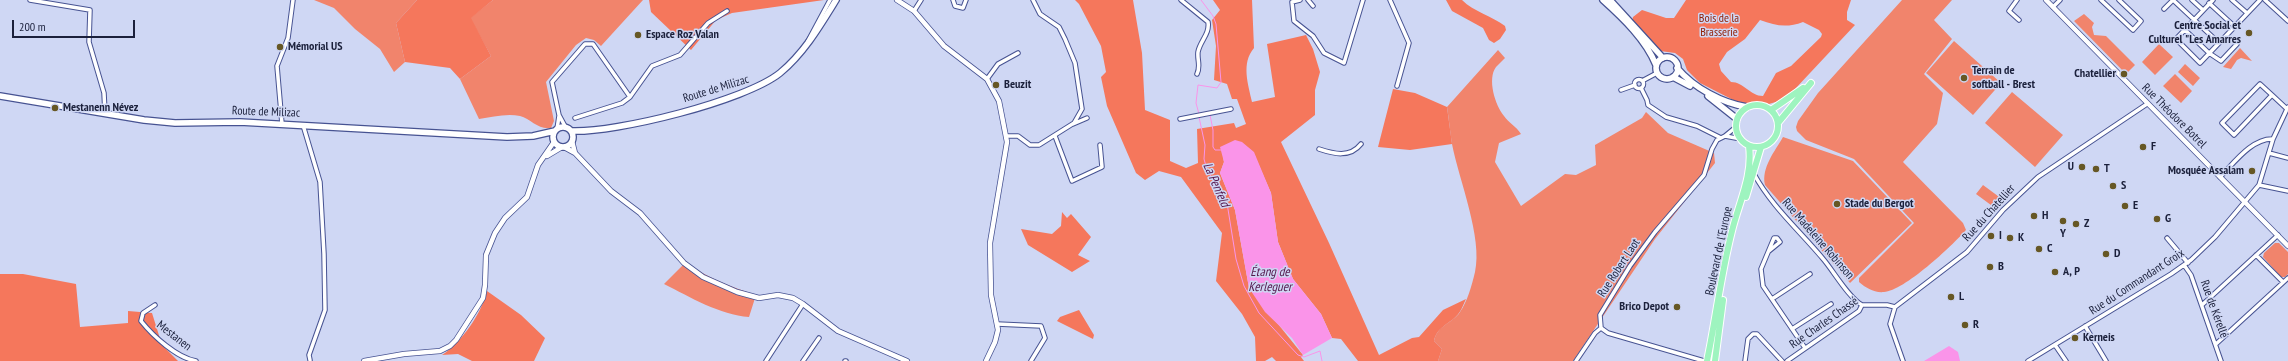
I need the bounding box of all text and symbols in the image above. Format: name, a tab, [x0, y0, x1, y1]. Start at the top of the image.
scale bar	[14, 12, 137, 38]
park label: Bois de la Brasserie	[1699, 12, 1739, 40]
text: 200 m	[19, 19, 46, 34]
place label: Centre Social et Culturel "Les Amarres	[2148, 19, 2241, 47]
place label: Espace Roz Valan	[646, 28, 719, 42]
marker: Centre Social et Culturel "Les Amarres	[2244, 28, 2254, 38]
marker: Espace Roz Valan	[633, 30, 643, 40]
place label: Mémorial US	[288, 40, 342, 54]
marker: Mémorial US	[275, 42, 285, 52]
place label: Terrain de softball - Brest	[1972, 64, 2035, 92]
place label: Chatellier	[2074, 67, 2116, 81]
marker: Chatellier	[2119, 69, 2129, 79]
street label: Route de Milizac	[681, 72, 751, 106]
marker: Terrain de softball - Brest	[1959, 73, 1969, 83]
place label: Beuzit	[1004, 78, 1031, 92]
marker: Beuzit	[991, 80, 1001, 90]
street label: Rue Théodore Botrel	[2139, 81, 2209, 151]
place label: Mestanenn Névez	[63, 101, 138, 115]
marker: Mestanenn Névez	[50, 103, 60, 113]
street label: Route de Milizac	[232, 104, 300, 120]
place label: F	[2151, 140, 2156, 154]
marker: F	[2138, 142, 2148, 152]
water label: La Penfeld	[1199, 160, 1233, 210]
place label: U	[2068, 160, 2074, 174]
marker: U	[2077, 162, 2087, 172]
place label: T	[2104, 162, 2110, 176]
marker: T	[2091, 164, 2101, 174]
place label: Mosquée Assalam	[2168, 164, 2244, 178]
marker: Mosquée Assalam	[2247, 166, 2257, 176]
place label: S	[2121, 179, 2126, 193]
marker: S	[2108, 181, 2118, 191]
street label: Rue du Chatellier	[1960, 182, 2018, 244]
street label: Rue Madeleine Robinson	[1779, 196, 1857, 282]
place label: Stade du Bergot	[1845, 197, 1913, 211]
marker: Stade du Bergot	[1832, 199, 1842, 209]
place label: E	[2133, 199, 2138, 213]
marker: E	[2120, 201, 2130, 211]
street label: Boulevard de l'Europe	[1703, 205, 1735, 297]
place label: H	[2042, 209, 2048, 223]
marker: H	[2029, 211, 2039, 221]
place label: G	[2165, 212, 2171, 226]
marker: G	[2152, 214, 2162, 224]
marker: Y	[2058, 216, 2068, 226]
place label: Z	[2084, 217, 2089, 231]
marker: Z	[2071, 219, 2081, 229]
place label: Y	[2060, 227, 2066, 241]
place label: I	[1999, 229, 2002, 243]
marker: I	[1986, 231, 1996, 241]
place label: K	[2018, 231, 2024, 245]
marker: K	[2005, 233, 2015, 243]
street label: Rue Robert Laot	[1595, 236, 1643, 300]
place label: C	[2047, 242, 2052, 256]
marker: C	[2034, 244, 2044, 254]
street label: Rue du Commandant Groix	[2087, 246, 2187, 318]
place label: D	[2114, 247, 2120, 261]
marker: D	[2101, 249, 2111, 259]
place label: B	[1998, 260, 2004, 274]
marker: B	[1985, 262, 1995, 272]
water label: Étang de Kerleguer	[1248, 264, 1292, 295]
place label: A, P	[2063, 265, 2080, 279]
marker: A, P	[2050, 267, 2060, 277]
street label: Rue de Kérellé	[2197, 278, 2231, 340]
place label: L	[1959, 290, 1964, 304]
marker: L	[1946, 292, 1956, 302]
street label: Rue Charles Chassé	[1787, 294, 1861, 352]
place label: Brico Depot	[1619, 300, 1669, 314]
marker: Brico Depot	[1672, 302, 1682, 312]
street label: Mestanen	[154, 318, 194, 354]
place label: R	[1973, 318, 1979, 332]
marker: R	[1960, 320, 1970, 330]
place label: Kerneis	[2083, 331, 2115, 345]
marker: Kerneis	[2070, 333, 2080, 343]

